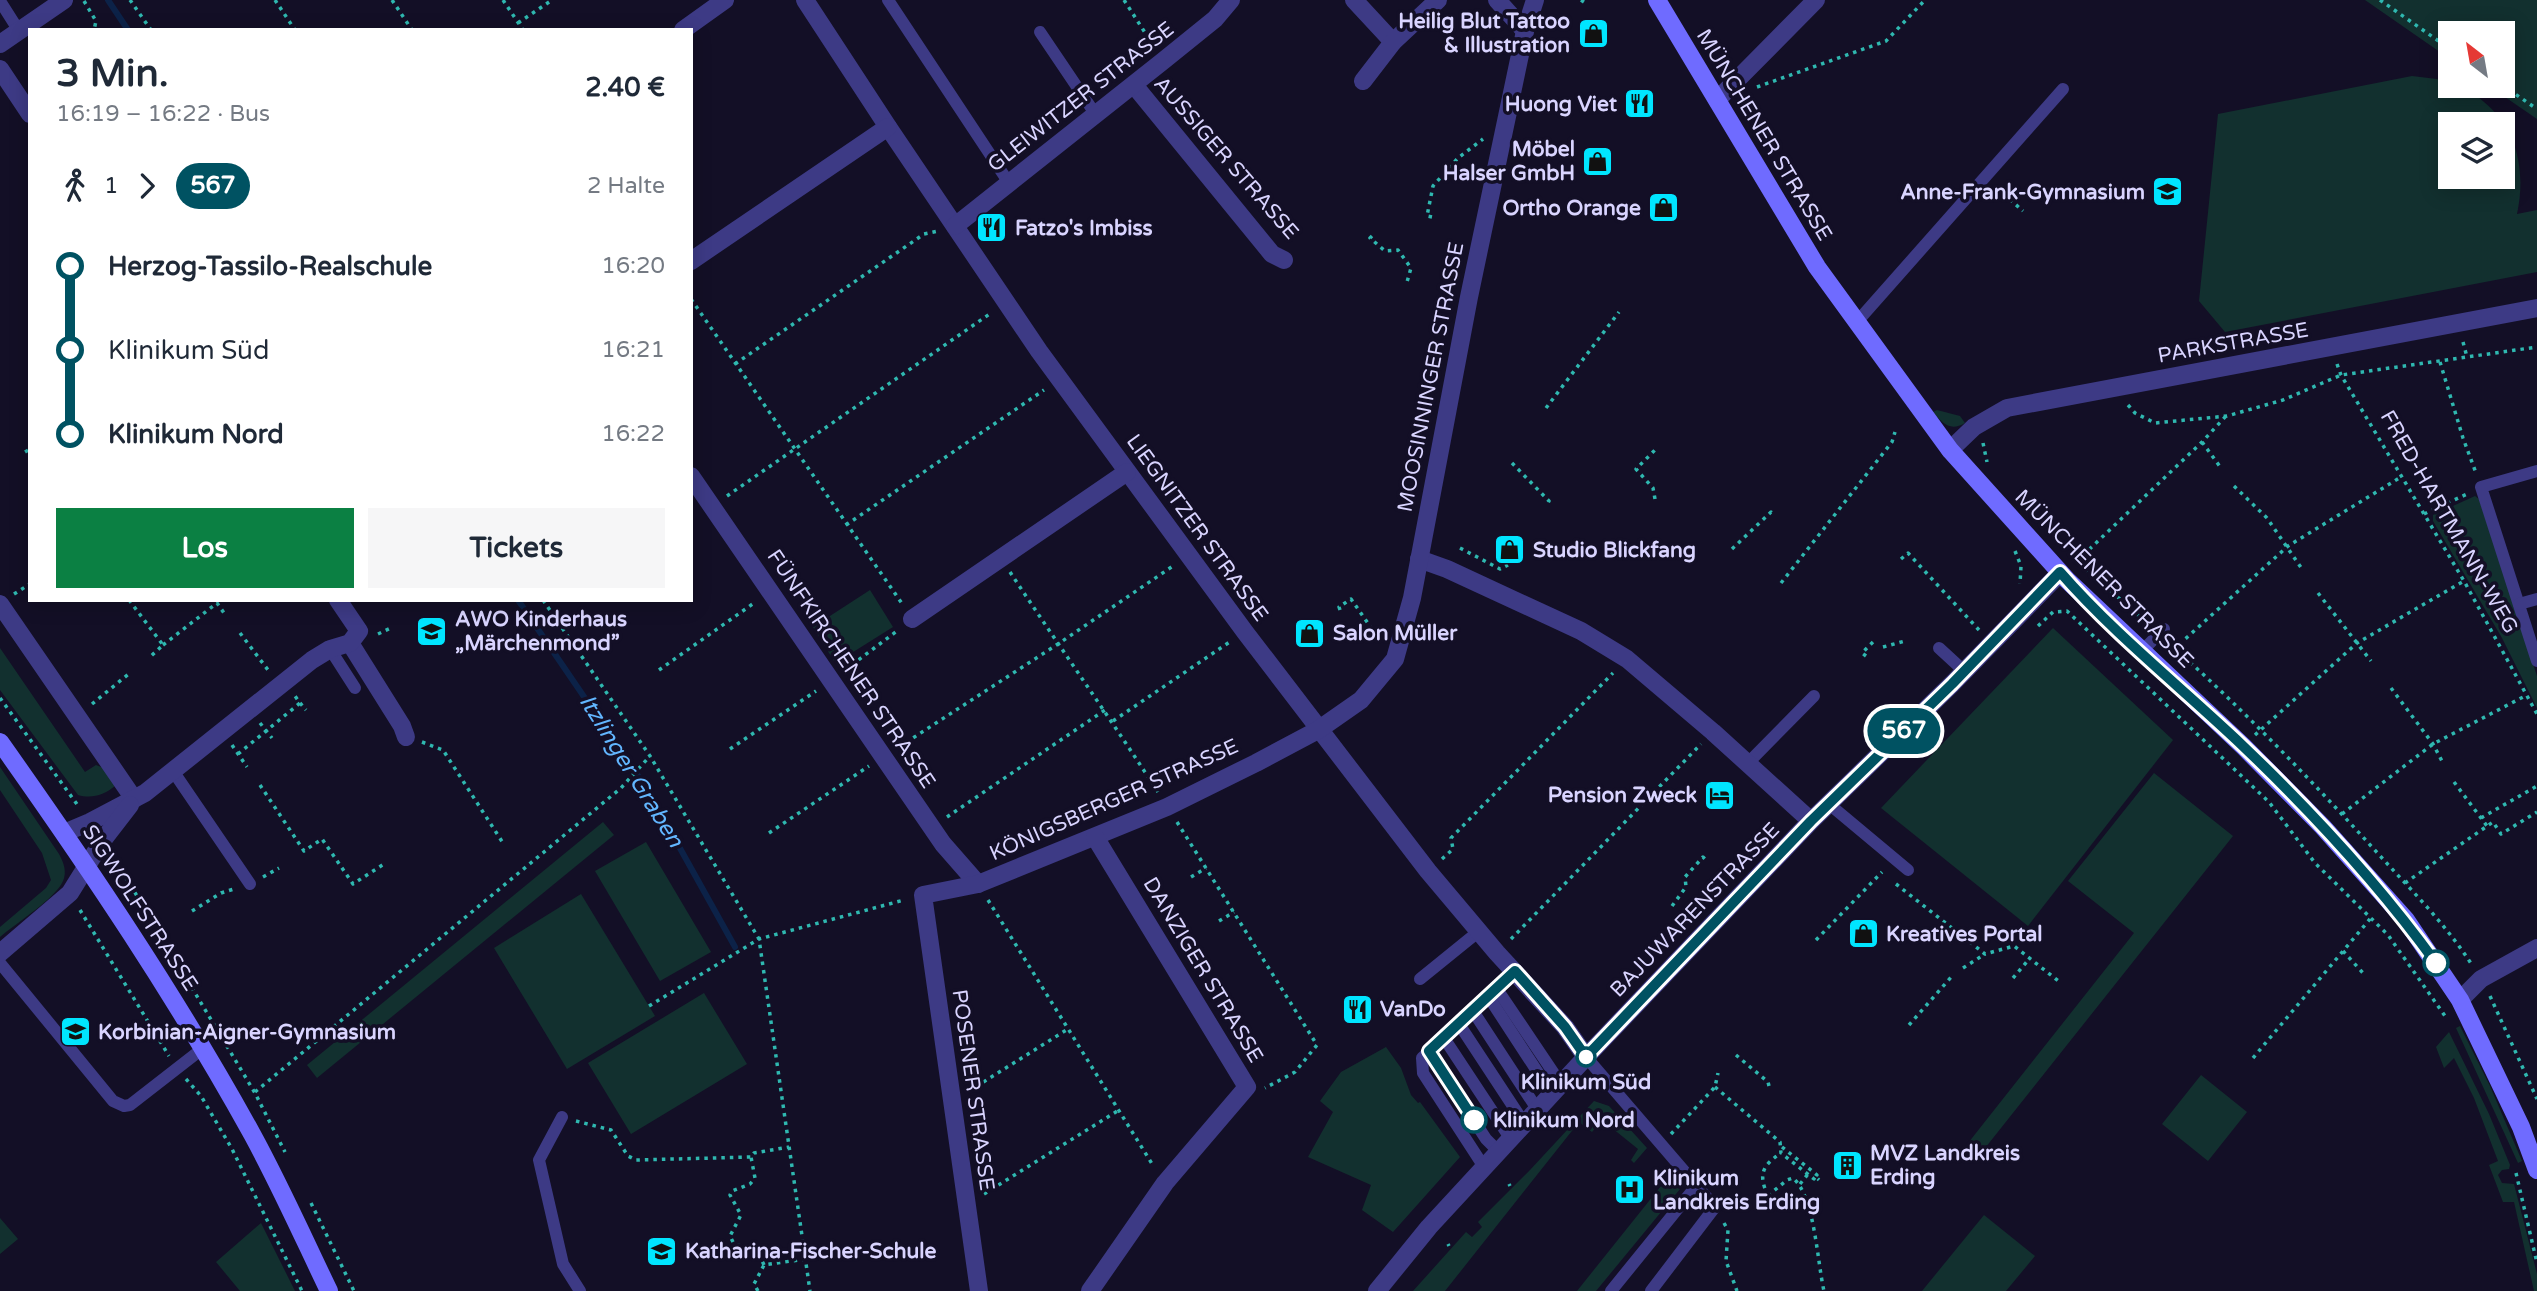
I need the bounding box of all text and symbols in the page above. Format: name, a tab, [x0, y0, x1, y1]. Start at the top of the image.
place label: Heilig Blut Tattoo & Illustration	[1398, 9, 1570, 58]
shop icon: Heilig Blut Tattoo & Illustration	[1576, 16, 1610, 50]
street label: GLEIWITZER STRASSE	[983, 17, 1179, 177]
north arrow	[2438, 21, 2515, 98]
map controls	[2438, 21, 2515, 189]
street label: MÜNCHENER STRASSE	[1691, 25, 1837, 245]
text: 3 Min.	[56, 51, 169, 97]
street label: AUSSIGER STRASSE	[1148, 71, 1304, 245]
text: 2.40 €	[585, 72, 665, 103]
restaurant icon: Huong Viet	[1623, 87, 1657, 121]
place label: Huong Viet	[1505, 92, 1617, 117]
text: 16:19 – 16:22 · Bus	[56, 100, 270, 128]
button: layers	[2438, 112, 2515, 189]
place label: Möbel Halser GmbH	[1443, 137, 1575, 186]
shop icon: Möbel Halser GmbH	[1581, 144, 1615, 178]
icon: walk	[56, 167, 94, 205]
icon: forward	[128, 167, 166, 205]
text: 567	[190, 171, 236, 200]
text: 1	[104, 172, 118, 200]
text: 2 Halte	[587, 172, 665, 200]
school or university icon: Anne-Frank-Gymnasium	[2151, 175, 2185, 209]
place label: Anne-Frank-Gymnasium	[1900, 180, 2145, 205]
shop icon: Ortho Orange	[1647, 191, 1681, 225]
place label: Ortho Orange	[1502, 196, 1641, 221]
restaurant icon: Fatzo's Imbiss	[975, 211, 1009, 245]
place label: Fatzo's Imbiss	[1015, 216, 1153, 241]
street label: MOOSINNINGER STRASSE	[1393, 240, 1469, 514]
text: Herzog-Tassilo-Realschule	[108, 251, 432, 282]
text: 16:20	[601, 252, 665, 280]
street label: PARKSTRASSE	[2156, 317, 2310, 369]
text: Klinikum Süd	[108, 335, 269, 366]
text: 16:21	[601, 336, 665, 364]
street label: FRED-HARTMANN-WEG	[2375, 406, 2523, 638]
text: Klinikum Nord	[108, 419, 284, 450]
text: 16:22	[601, 420, 665, 448]
street label: LIEGNITZER STRASSE	[1121, 430, 1273, 626]
street label: MÜNCHENER STRASSE	[2009, 484, 2199, 674]
button: Los	[56, 508, 354, 588]
button: Tickets	[368, 508, 665, 588]
shop icon: Studio Blickfang	[1493, 533, 1527, 567]
place label: Studio Blickfang	[1533, 538, 1696, 563]
street label: FÜNFKIRCHENER STRASSE	[762, 545, 940, 793]
place label: AWO Kinderhaus „Märchenmond”	[455, 607, 627, 656]
school or university icon: AWO Kinderhaus „Märchenmond”	[415, 614, 449, 648]
shop icon: Salon Müller	[1293, 616, 1327, 650]
place label: Salon Müller	[1333, 621, 1458, 646]
water label: Itzlinger Graben	[573, 689, 690, 853]
line badge: 567	[1864, 708, 1944, 754]
text: 567	[1881, 716, 1927, 745]
street label: KÖNIGSBERGER STRASSE	[986, 734, 1242, 866]
hotel icon: Pension Zweck	[1703, 778, 1737, 812]
place label: Pension Zweck	[1548, 783, 1698, 808]
street label: BAJUWARENSTRASSE	[1605, 818, 1785, 1002]
street label: SIGWOLFSTRASSE	[77, 820, 203, 996]
street label: DANZIGER STRASSE	[1138, 873, 1268, 1067]
shop icon: Kreatives Portal	[1846, 917, 1880, 951]
place label: Kreatives Portal	[1886, 922, 2043, 947]
unlabelled marker	[2423, 950, 2449, 976]
street label: POSENER STRASSE	[946, 988, 1000, 1192]
restaurant icon: VanDo	[1340, 992, 1374, 1026]
place label: VanDo	[1380, 997, 1446, 1022]
school or university icon: Korbinian-Aigner-Gymnasium	[58, 1015, 92, 1049]
place label: Korbinian-Aigner-Gymnasium	[98, 1020, 396, 1045]
marker: Klinikum Süd	[1576, 1047, 1596, 1067]
place label: Klinikum Süd	[1521, 1070, 1651, 1095]
marker: Klinikum Nord	[1461, 1107, 1487, 1133]
place label: Klinikum Nord	[1493, 1108, 1635, 1133]
place label: MVZ Landkreis Erding	[1870, 1141, 2020, 1190]
building icon: MVZ Landkreis Erding	[1830, 1148, 1864, 1182]
place label: Klinikum Landkreis Erding	[1653, 1166, 1820, 1215]
hospital icon: Klinikum Landkreis Erding	[1613, 1173, 1647, 1207]
school or university icon: Katharina-Fischer-Schule	[645, 1234, 679, 1268]
place label: Katharina-Fischer-Schule	[685, 1239, 936, 1264]

